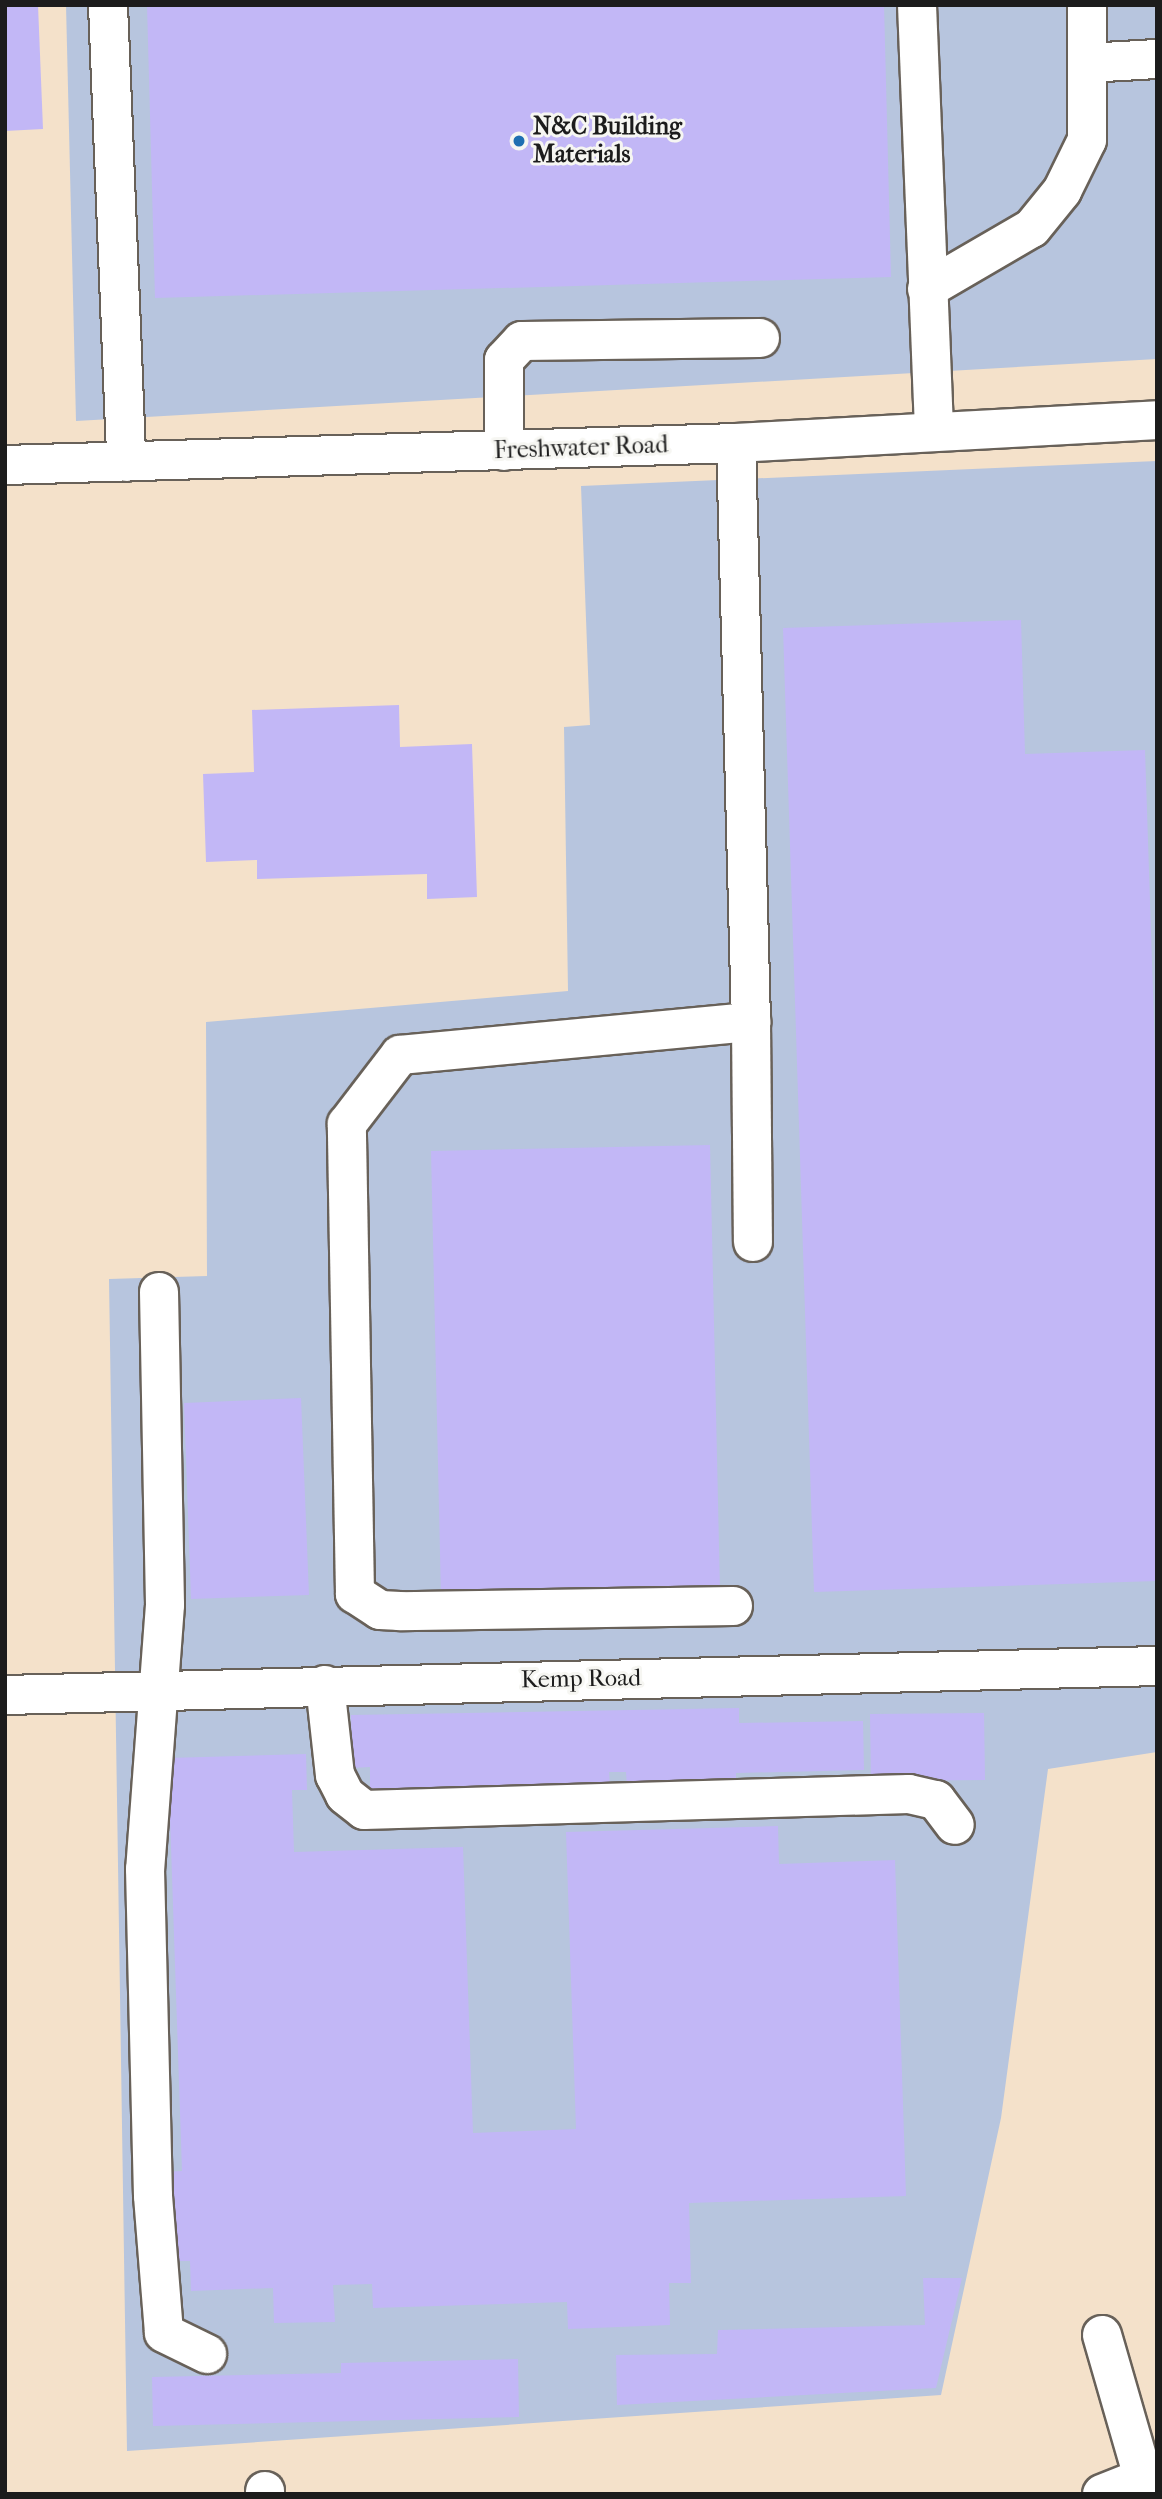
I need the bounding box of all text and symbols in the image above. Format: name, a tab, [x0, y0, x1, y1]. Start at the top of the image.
place label: N&C Building Materials	[533, 113, 682, 169]
marker: N&C Building Materials	[511, 133, 527, 149]
street label: Freshwater Road	[493, 431, 669, 465]
street label: Kemp Road	[521, 1664, 641, 1694]

